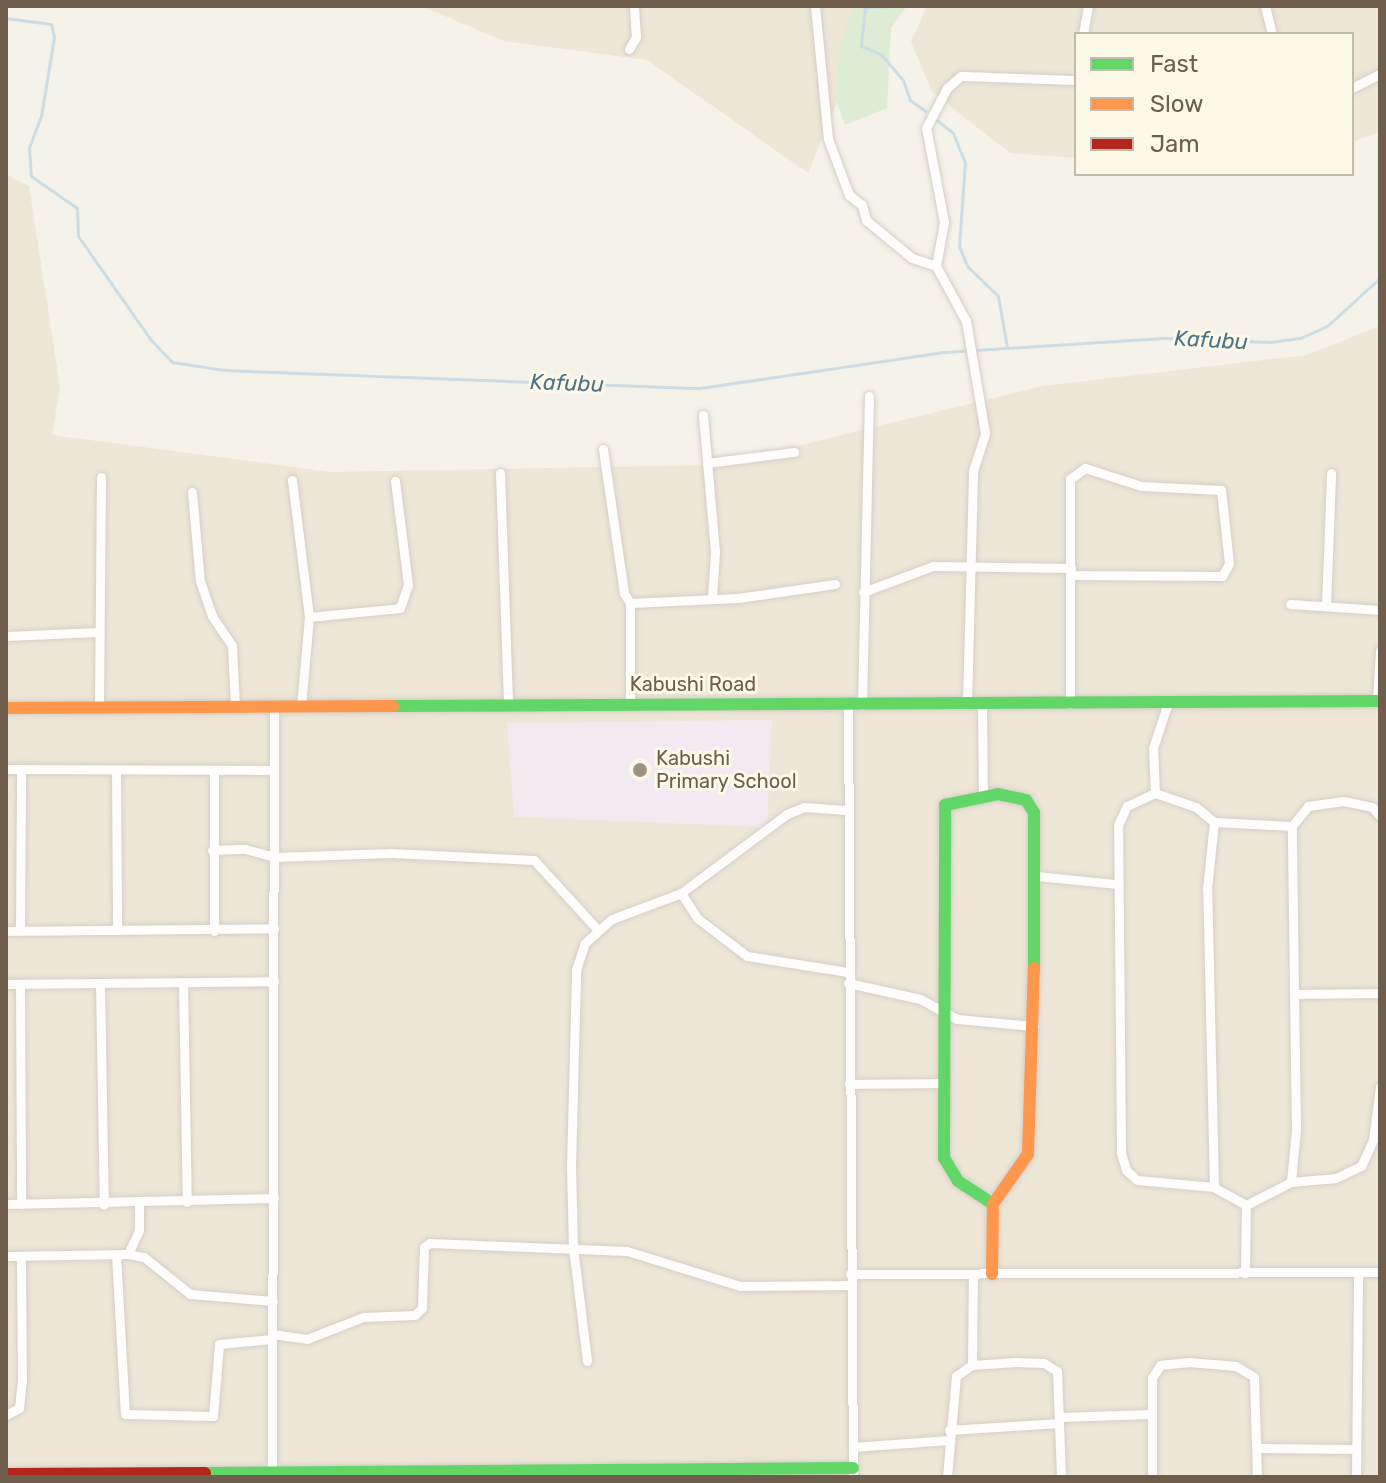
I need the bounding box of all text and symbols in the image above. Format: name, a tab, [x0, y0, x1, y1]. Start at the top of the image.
legend	[1074, 32, 1354, 176]
text: Fast	[1150, 50, 1198, 78]
text: Slow	[1150, 90, 1203, 118]
text: Jam	[1150, 130, 1200, 158]
water label: Kafubu	[1173, 325, 1249, 355]
water label: Kafubu	[530, 369, 604, 397]
street label: Kabushi Road	[630, 672, 756, 696]
place label: Kabushi Primary School	[656, 746, 797, 793]
marker: Kabushi Primary School	[631, 761, 649, 779]

